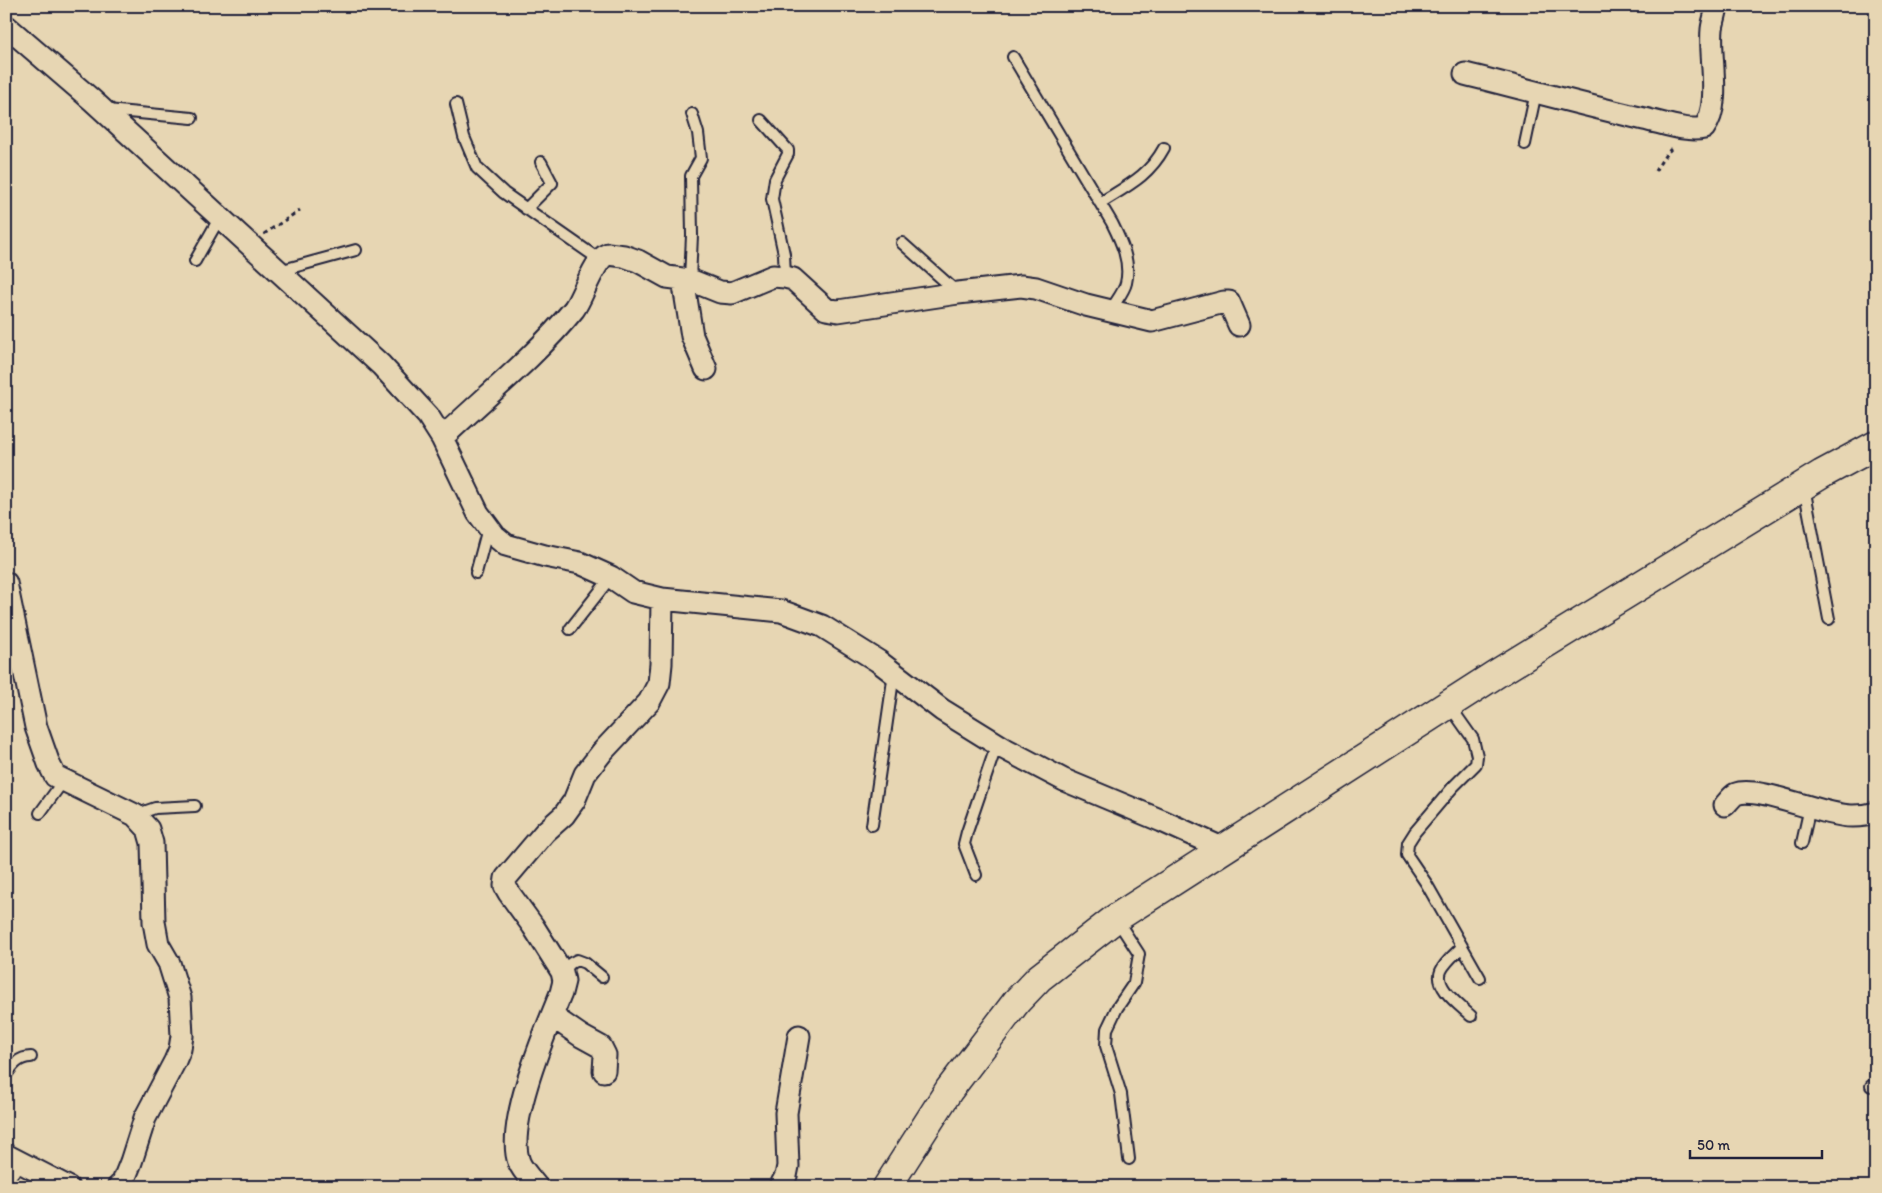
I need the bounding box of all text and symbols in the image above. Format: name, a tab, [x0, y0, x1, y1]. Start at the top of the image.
scale bar	[1690, 1128, 1822, 1160]
text: 50 m	[1697, 1136, 1730, 1154]

